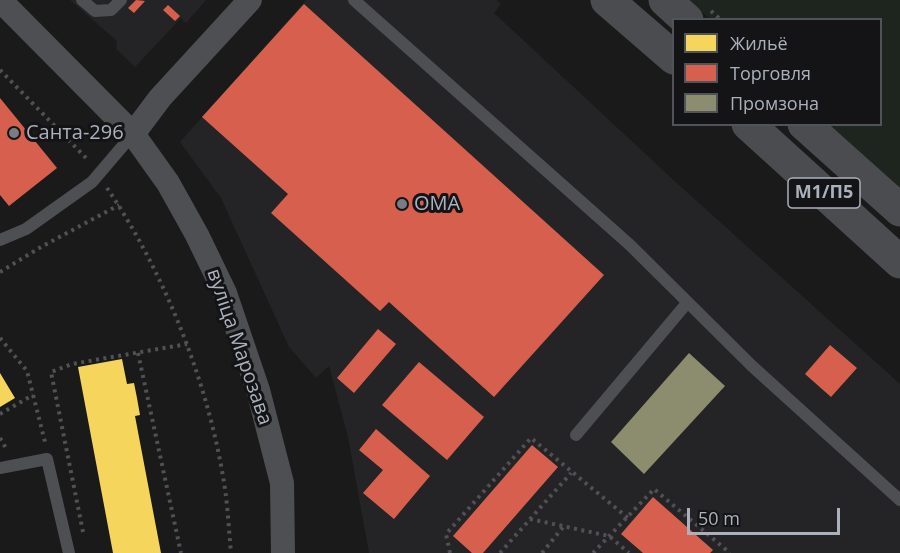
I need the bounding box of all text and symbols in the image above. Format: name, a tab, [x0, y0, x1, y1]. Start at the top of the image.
legend	[672, 18, 882, 126]
text: Жильё	[730, 31, 788, 55]
text: Торговля	[730, 61, 811, 85]
text: Промзона	[730, 91, 819, 115]
place label: Санта-296	[26, 121, 124, 145]
marker: Санта-296	[7, 126, 21, 140]
road number: М1/П5	[788, 178, 860, 208]
place label: ОМА	[414, 192, 460, 216]
marker: ОМА	[395, 197, 409, 211]
street label: вуліца Марозава	[201, 266, 277, 428]
scale bar	[690, 496, 843, 534]
text: 50 m	[698, 506, 740, 530]

